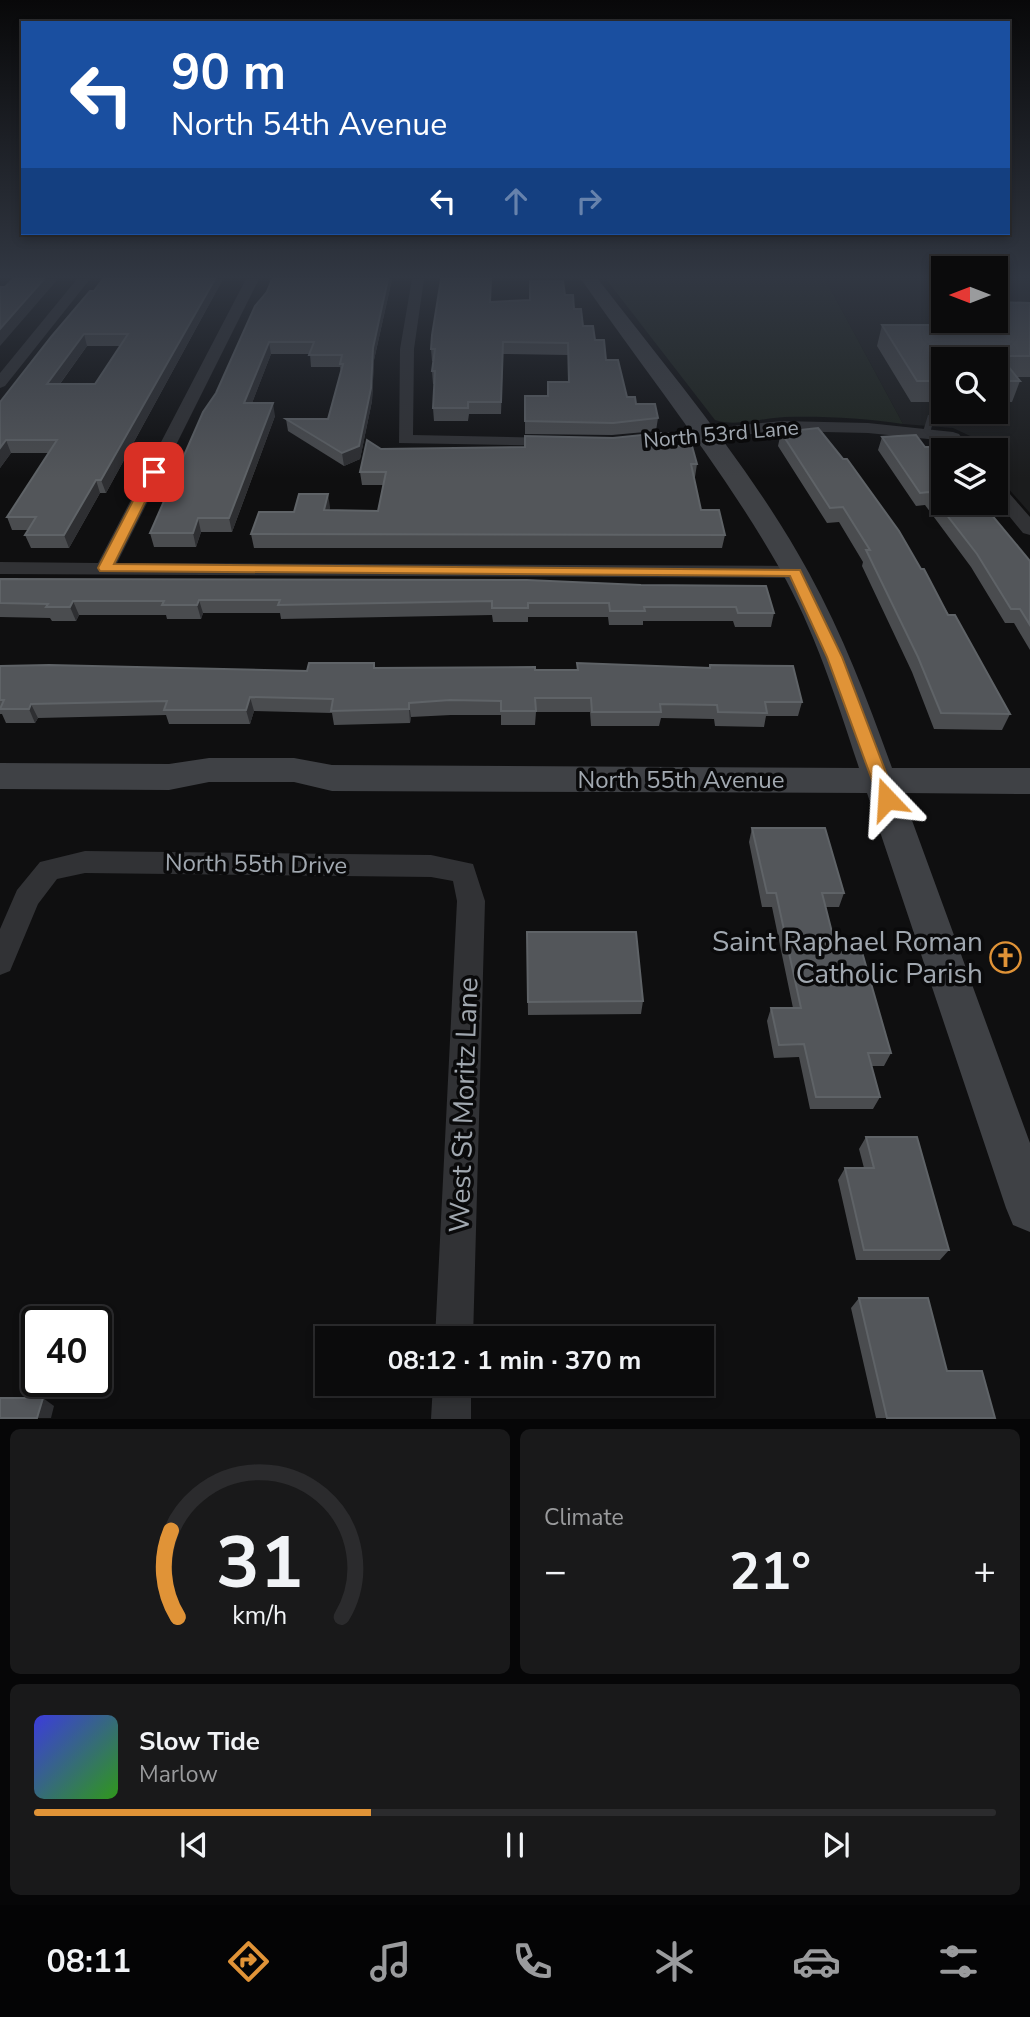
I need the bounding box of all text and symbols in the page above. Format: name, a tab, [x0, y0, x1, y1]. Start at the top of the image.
text: 90 m	[171, 39, 286, 106]
icon: left	[56, 49, 147, 140]
text: North 54th Avenue	[171, 103, 447, 146]
icon: left	[424, 182, 462, 220]
icon: ahead	[497, 182, 535, 220]
icon: right	[570, 182, 608, 220]
north arrow	[931, 256, 1008, 332]
map controls	[931, 256, 1008, 515]
button: search	[931, 347, 1008, 424]
street label: North 53rd Lane	[642, 413, 800, 455]
button: layers	[931, 438, 1008, 515]
pin	[124, 442, 184, 502]
icon: arrive	[135, 453, 173, 491]
position arrow	[850, 762, 924, 836]
street label: North 55th Avenue	[577, 764, 785, 796]
street label: North 55th Drive	[165, 846, 347, 882]
place label: Saint Raphael Roman Catholic Parish	[712, 923, 983, 993]
church icon: Saint Raphael Roman Catholic Parish	[989, 940, 1023, 974]
street label: West St Moritz Lane	[441, 977, 487, 1233]
speed limit sign: 40	[21, 1306, 112, 1397]
text: 08:12 · 1 min · 370 m	[388, 1343, 641, 1378]
text: Climate	[544, 1502, 624, 1533]
text: 31	[216, 1514, 304, 1614]
text: 21°	[729, 1536, 811, 1607]
text: −	[544, 1546, 567, 1597]
text: +	[973, 1546, 996, 1597]
text: km/h	[232, 1599, 288, 1633]
text: Slow Tide	[139, 1724, 260, 1759]
text: Marlow	[139, 1759, 218, 1790]
icon: previous	[175, 1826, 213, 1864]
icon: pause	[496, 1826, 534, 1864]
icon: next	[817, 1826, 855, 1864]
icon: directions	[224, 1937, 273, 1986]
icon: music	[366, 1937, 415, 1986]
icon: phone	[508, 1937, 557, 1986]
icon: climate	[650, 1937, 699, 1986]
icon: car	[792, 1937, 841, 1986]
icon: filters	[934, 1937, 983, 1986]
text: 08:11	[47, 1940, 131, 1983]

